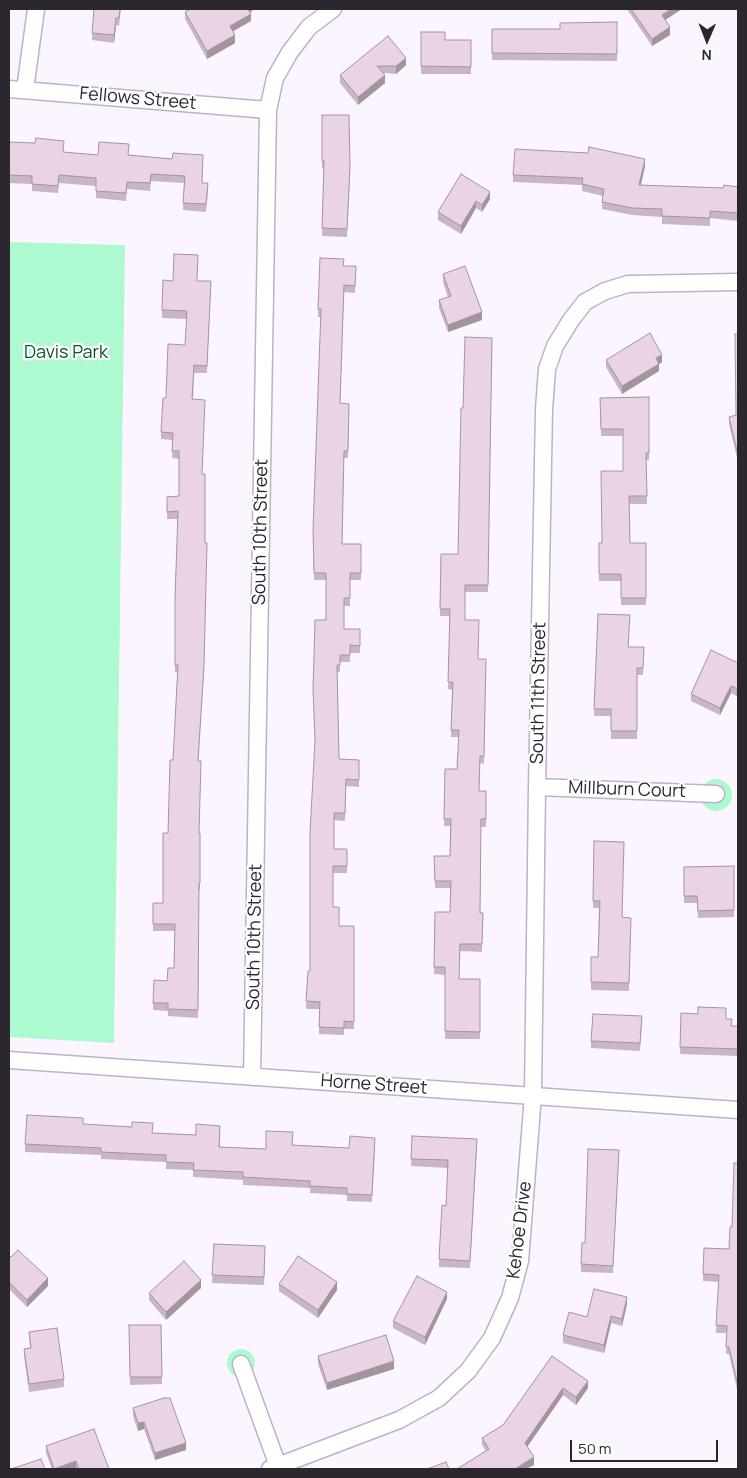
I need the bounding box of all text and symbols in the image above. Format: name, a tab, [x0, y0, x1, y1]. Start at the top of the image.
north arrow	[682, 15, 732, 65]
text: N	[702, 46, 712, 65]
street label: Fellows Street	[79, 83, 197, 115]
park label: Davis Park	[24, 342, 108, 364]
street label: South 10th Street	[249, 459, 273, 605]
street label: South 11th Street	[527, 622, 551, 764]
street label: Millburn Court	[568, 777, 686, 803]
street label: South 10th Street	[243, 864, 267, 1010]
street label: Horne Street	[320, 1070, 428, 1100]
street label: Kehoe Drive	[503, 1180, 537, 1280]
scale bar	[572, 1430, 720, 1462]
text: 50 m	[578, 1438, 612, 1459]

